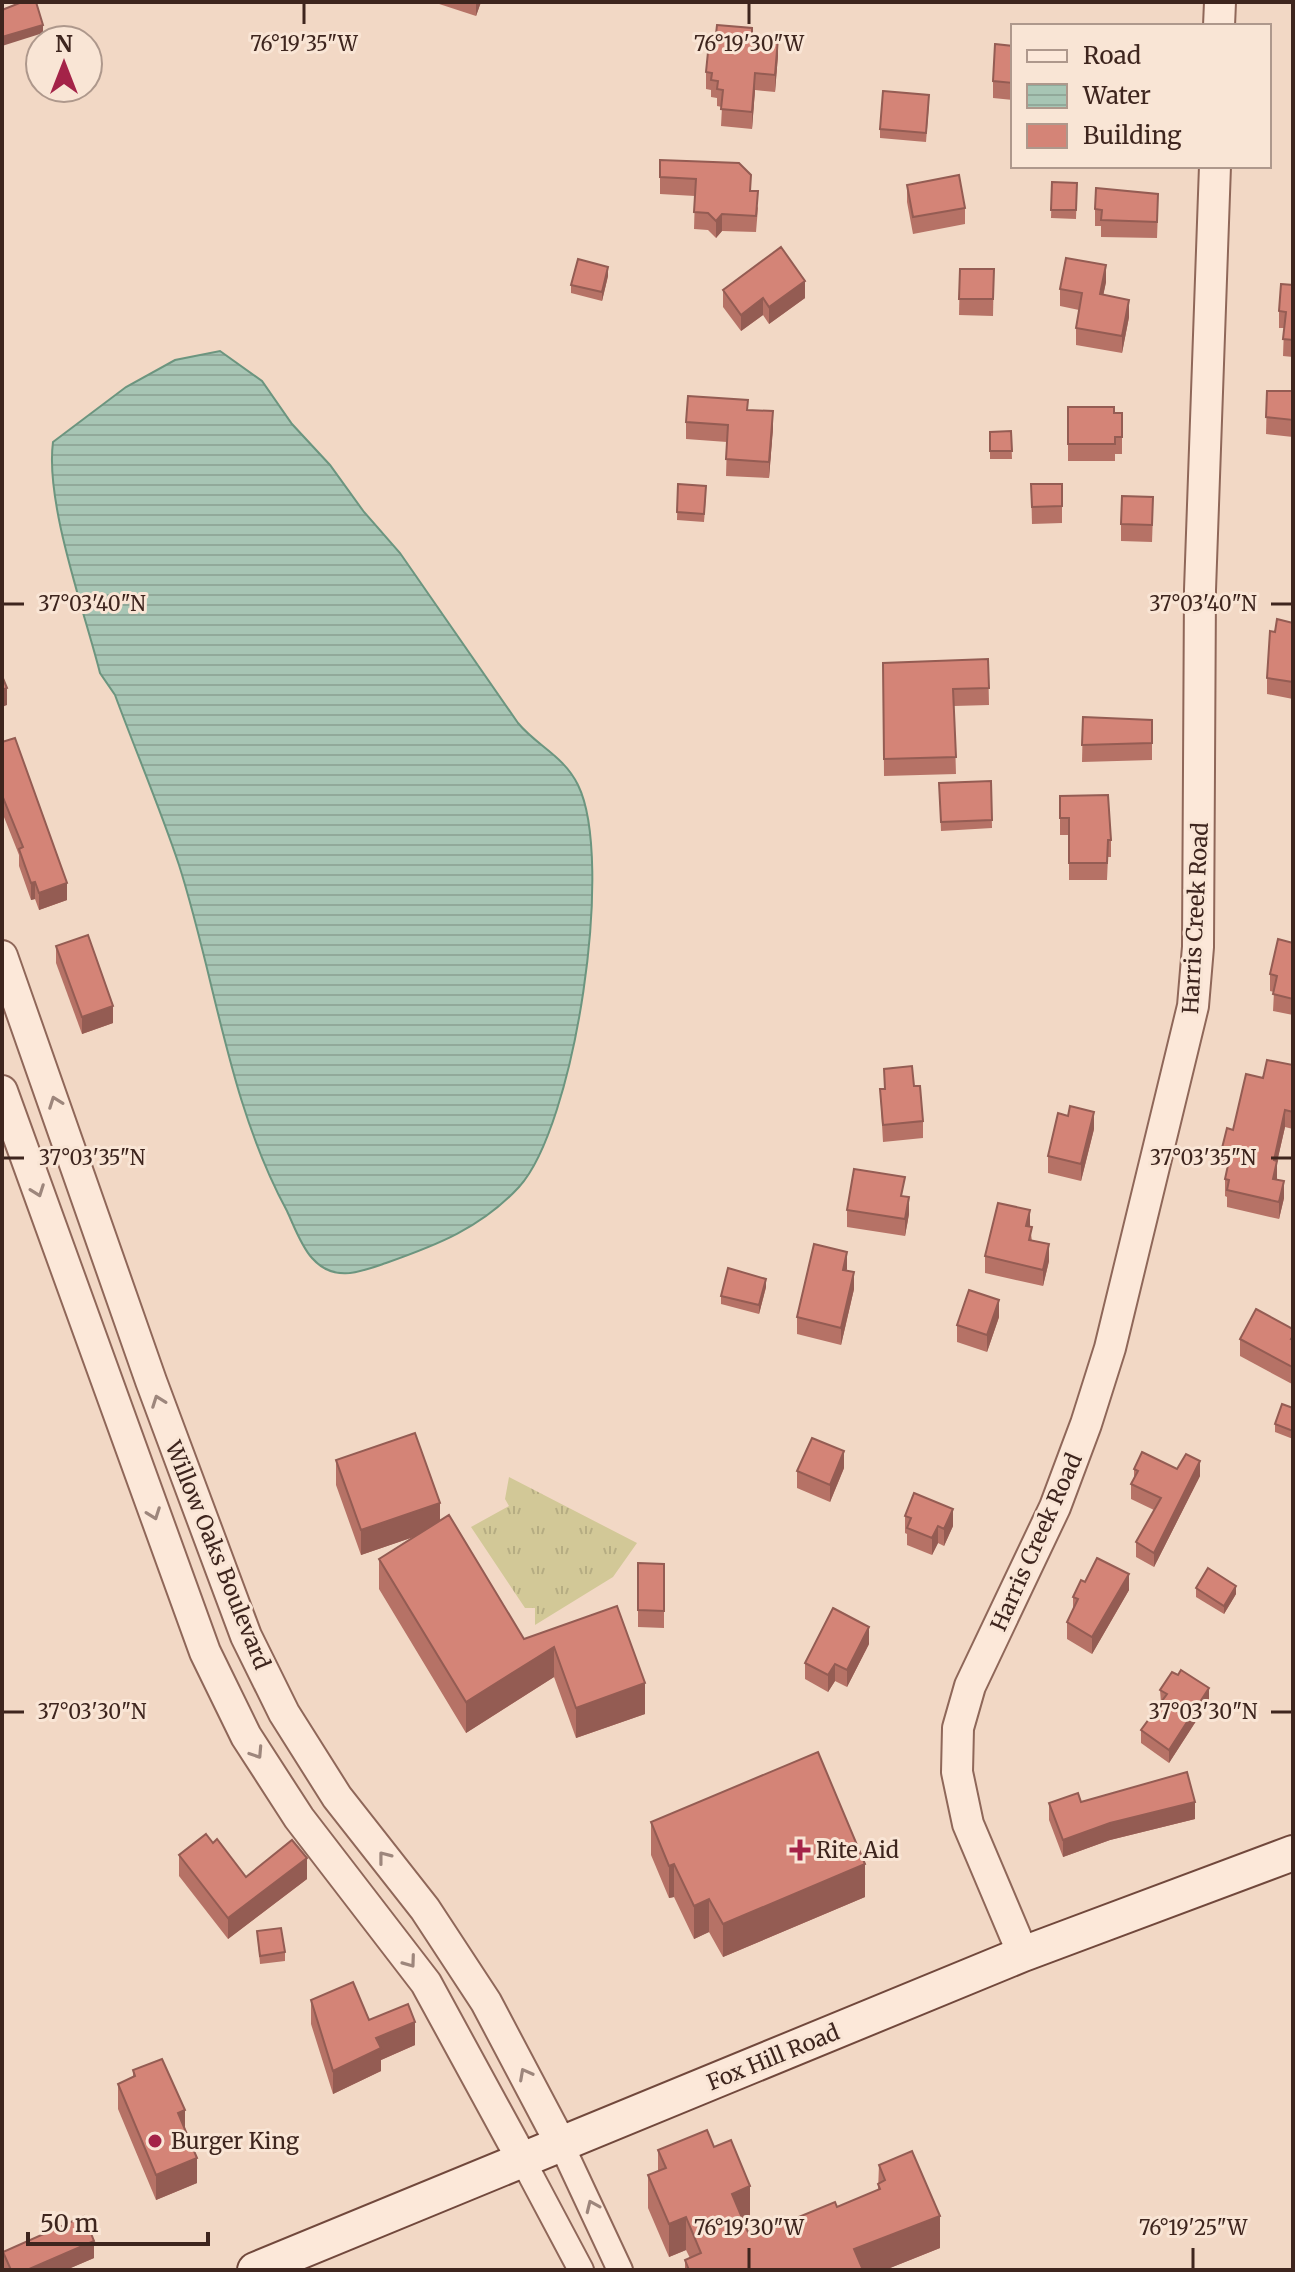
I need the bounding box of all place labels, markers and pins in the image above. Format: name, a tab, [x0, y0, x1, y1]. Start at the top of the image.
place label: Rite Aid	[816, 1836, 899, 1864]
marker: Rite Aid	[791, 1841, 809, 1859]
place label: Burger King	[171, 2127, 299, 2155]
marker: Burger King	[146, 2132, 164, 2150]

